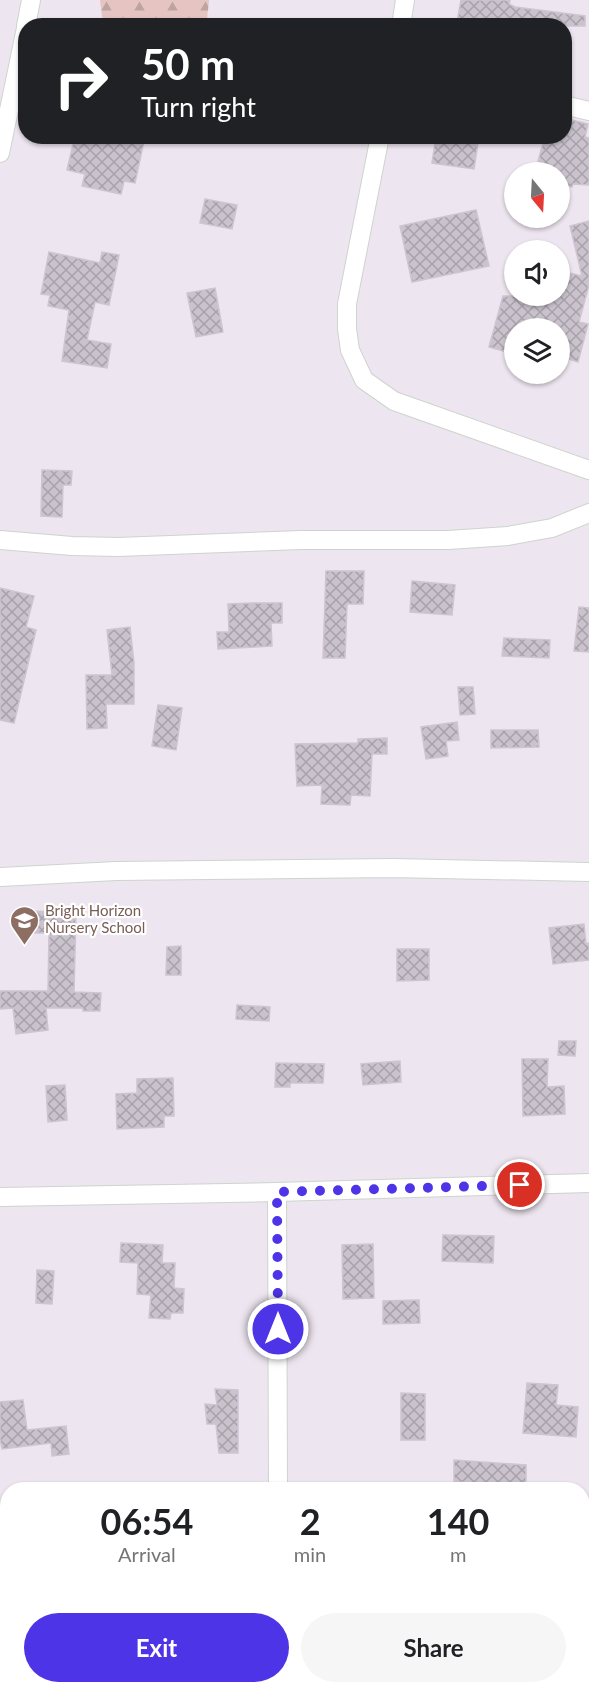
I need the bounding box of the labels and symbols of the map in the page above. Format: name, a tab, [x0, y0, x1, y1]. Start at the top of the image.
north arrow	[504, 162, 570, 228]
place label: Bright Horizon Nursery School	[45, 901, 145, 936]
school or university icon: Bright Horizon Nursery School	[8, 904, 40, 946]
pin	[494, 1159, 545, 1210]
position arrow	[246, 1297, 310, 1361]

